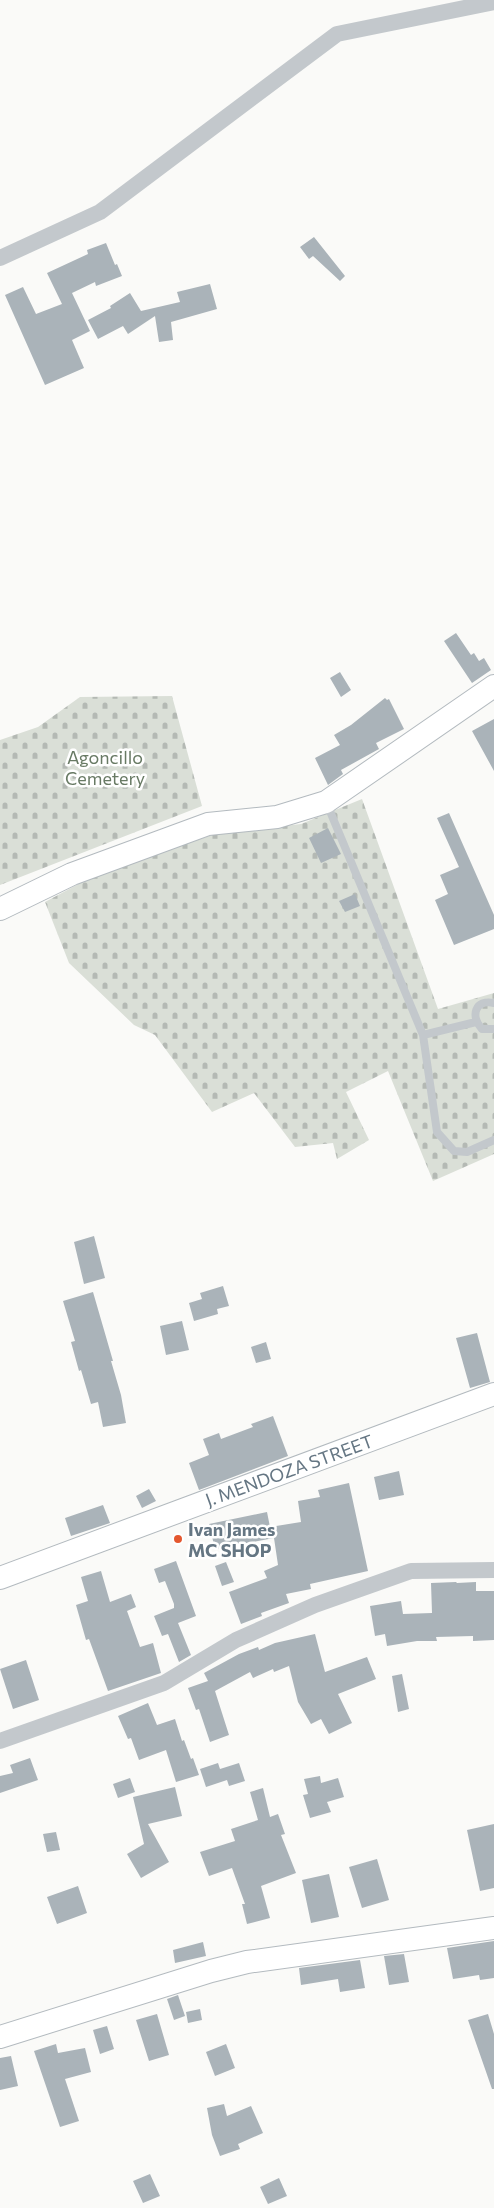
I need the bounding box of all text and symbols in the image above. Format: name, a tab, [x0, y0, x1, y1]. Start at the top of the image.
park label: Agoncillo Cemetery	[65, 746, 145, 789]
street label: J. MENDOZA STREET	[202, 1429, 376, 1511]
place label: Ivan James MC SHOP	[188, 1518, 275, 1561]
marker: Ivan James MC SHOP	[172, 1533, 184, 1545]

